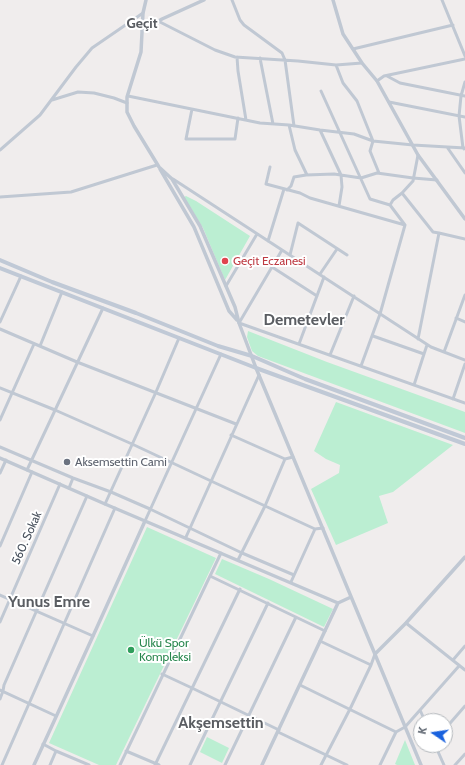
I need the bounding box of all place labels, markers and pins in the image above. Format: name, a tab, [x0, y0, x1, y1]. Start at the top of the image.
place label: Geçit Eczanesi	[233, 254, 306, 268]
marker: Geçit Eczanesi	[220, 256, 230, 266]
place label: Aksemsettin Cami	[75, 455, 167, 469]
marker: Aksemsettin Cami	[62, 457, 72, 467]
place label: Ülkü Spor Kompleksi	[139, 636, 191, 664]
marker: Ülkü Spor Kompleksi	[126, 645, 136, 655]

